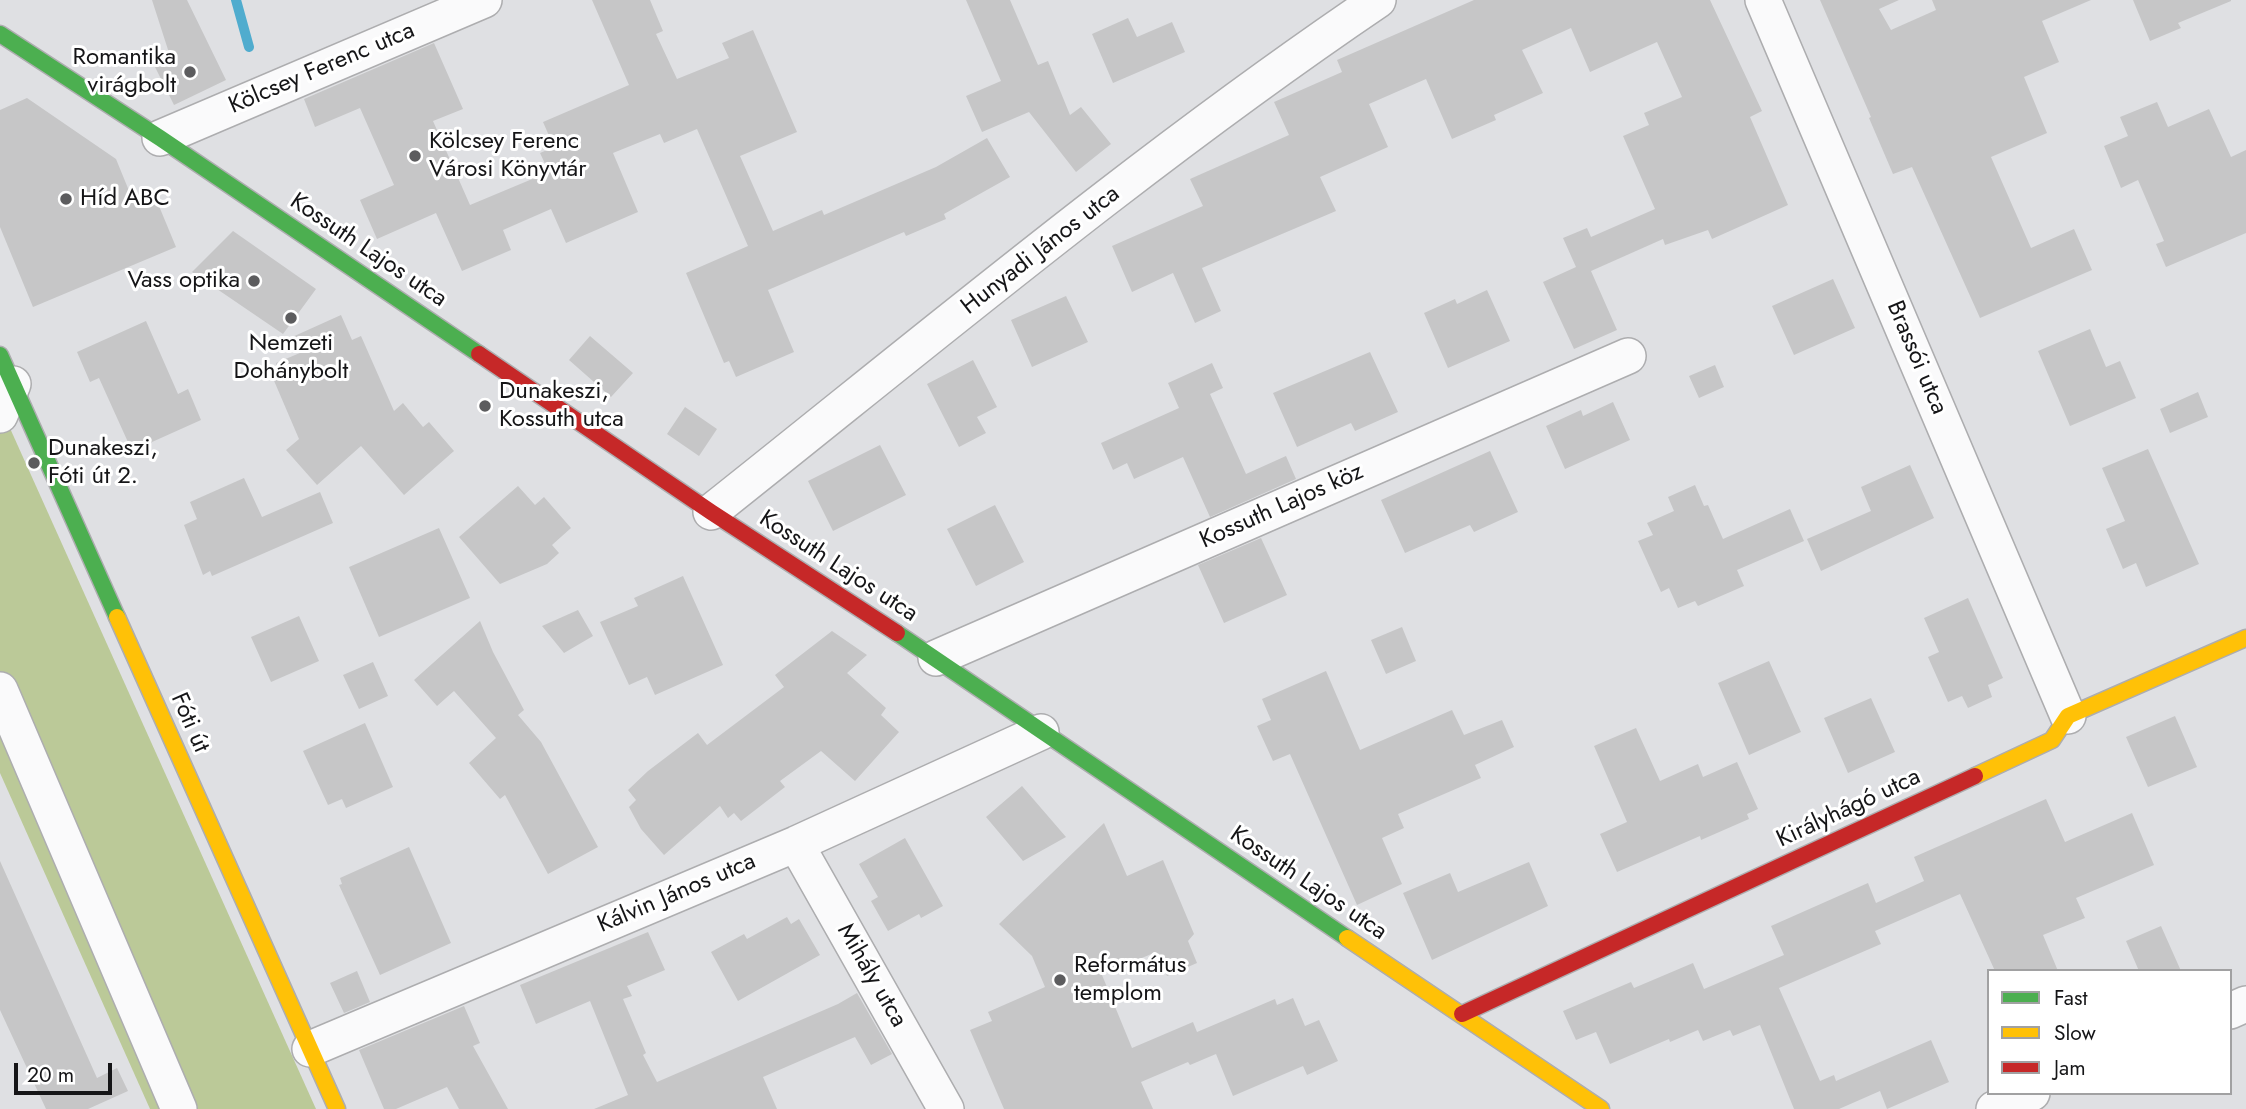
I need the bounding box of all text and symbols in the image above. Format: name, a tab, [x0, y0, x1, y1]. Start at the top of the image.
street label: Kölcsey Ferenc utca	[225, 17, 419, 121]
place label: Romantika virágbolt	[72, 44, 176, 100]
marker: Romantika virágbolt	[182, 64, 198, 80]
place label: Kölcsey Ferenc Városi Könyvtár	[429, 128, 586, 184]
marker: Kölcsey Ferenc Városi Könyvtár	[407, 148, 423, 164]
street label: Hunyadi János utca	[956, 180, 1126, 322]
place label: Híd ABC	[80, 185, 170, 213]
street label: Kossuth Lajos utca	[284, 188, 452, 314]
marker: Híd ABC	[58, 191, 74, 207]
place label: Vass optika	[128, 267, 240, 295]
marker: Vass optika	[246, 273, 262, 289]
street label: Brassói utca	[1879, 297, 1953, 419]
marker: Nemzeti Dohánybolt	[283, 310, 299, 326]
place label: Nemzeti Dohánybolt	[234, 330, 348, 386]
place label: Dunakeszi, Kossuth utca	[499, 378, 624, 434]
marker: Dunakeszi, Kossuth utca	[477, 398, 493, 414]
place label: Dunakeszi, Fóti út 2.	[48, 435, 158, 491]
marker: Dunakeszi, Fóti út 2.	[26, 455, 42, 471]
street label: Kossuth Lajos köz	[1196, 458, 1368, 556]
street label: Kossuth Lajos utca	[753, 505, 923, 629]
street label: Fóti út	[163, 689, 215, 757]
street label: Királyhágó utca	[1773, 763, 1925, 855]
street label: Kossuth Lajos utca	[1224, 821, 1392, 947]
street label: Kálvin János utca	[594, 848, 760, 940]
street label: Mihály utca	[830, 919, 912, 1033]
place label: Református templom	[1074, 952, 1186, 1008]
legend	[1987, 969, 2232, 1095]
marker: Református templom	[1052, 972, 1068, 988]
text: Fast	[2054, 983, 2087, 1013]
text: Slow	[2054, 1018, 2096, 1048]
scale bar	[18, 1050, 116, 1094]
text: Jam	[2054, 1053, 2086, 1083]
text: 20 m	[27, 1060, 74, 1090]

